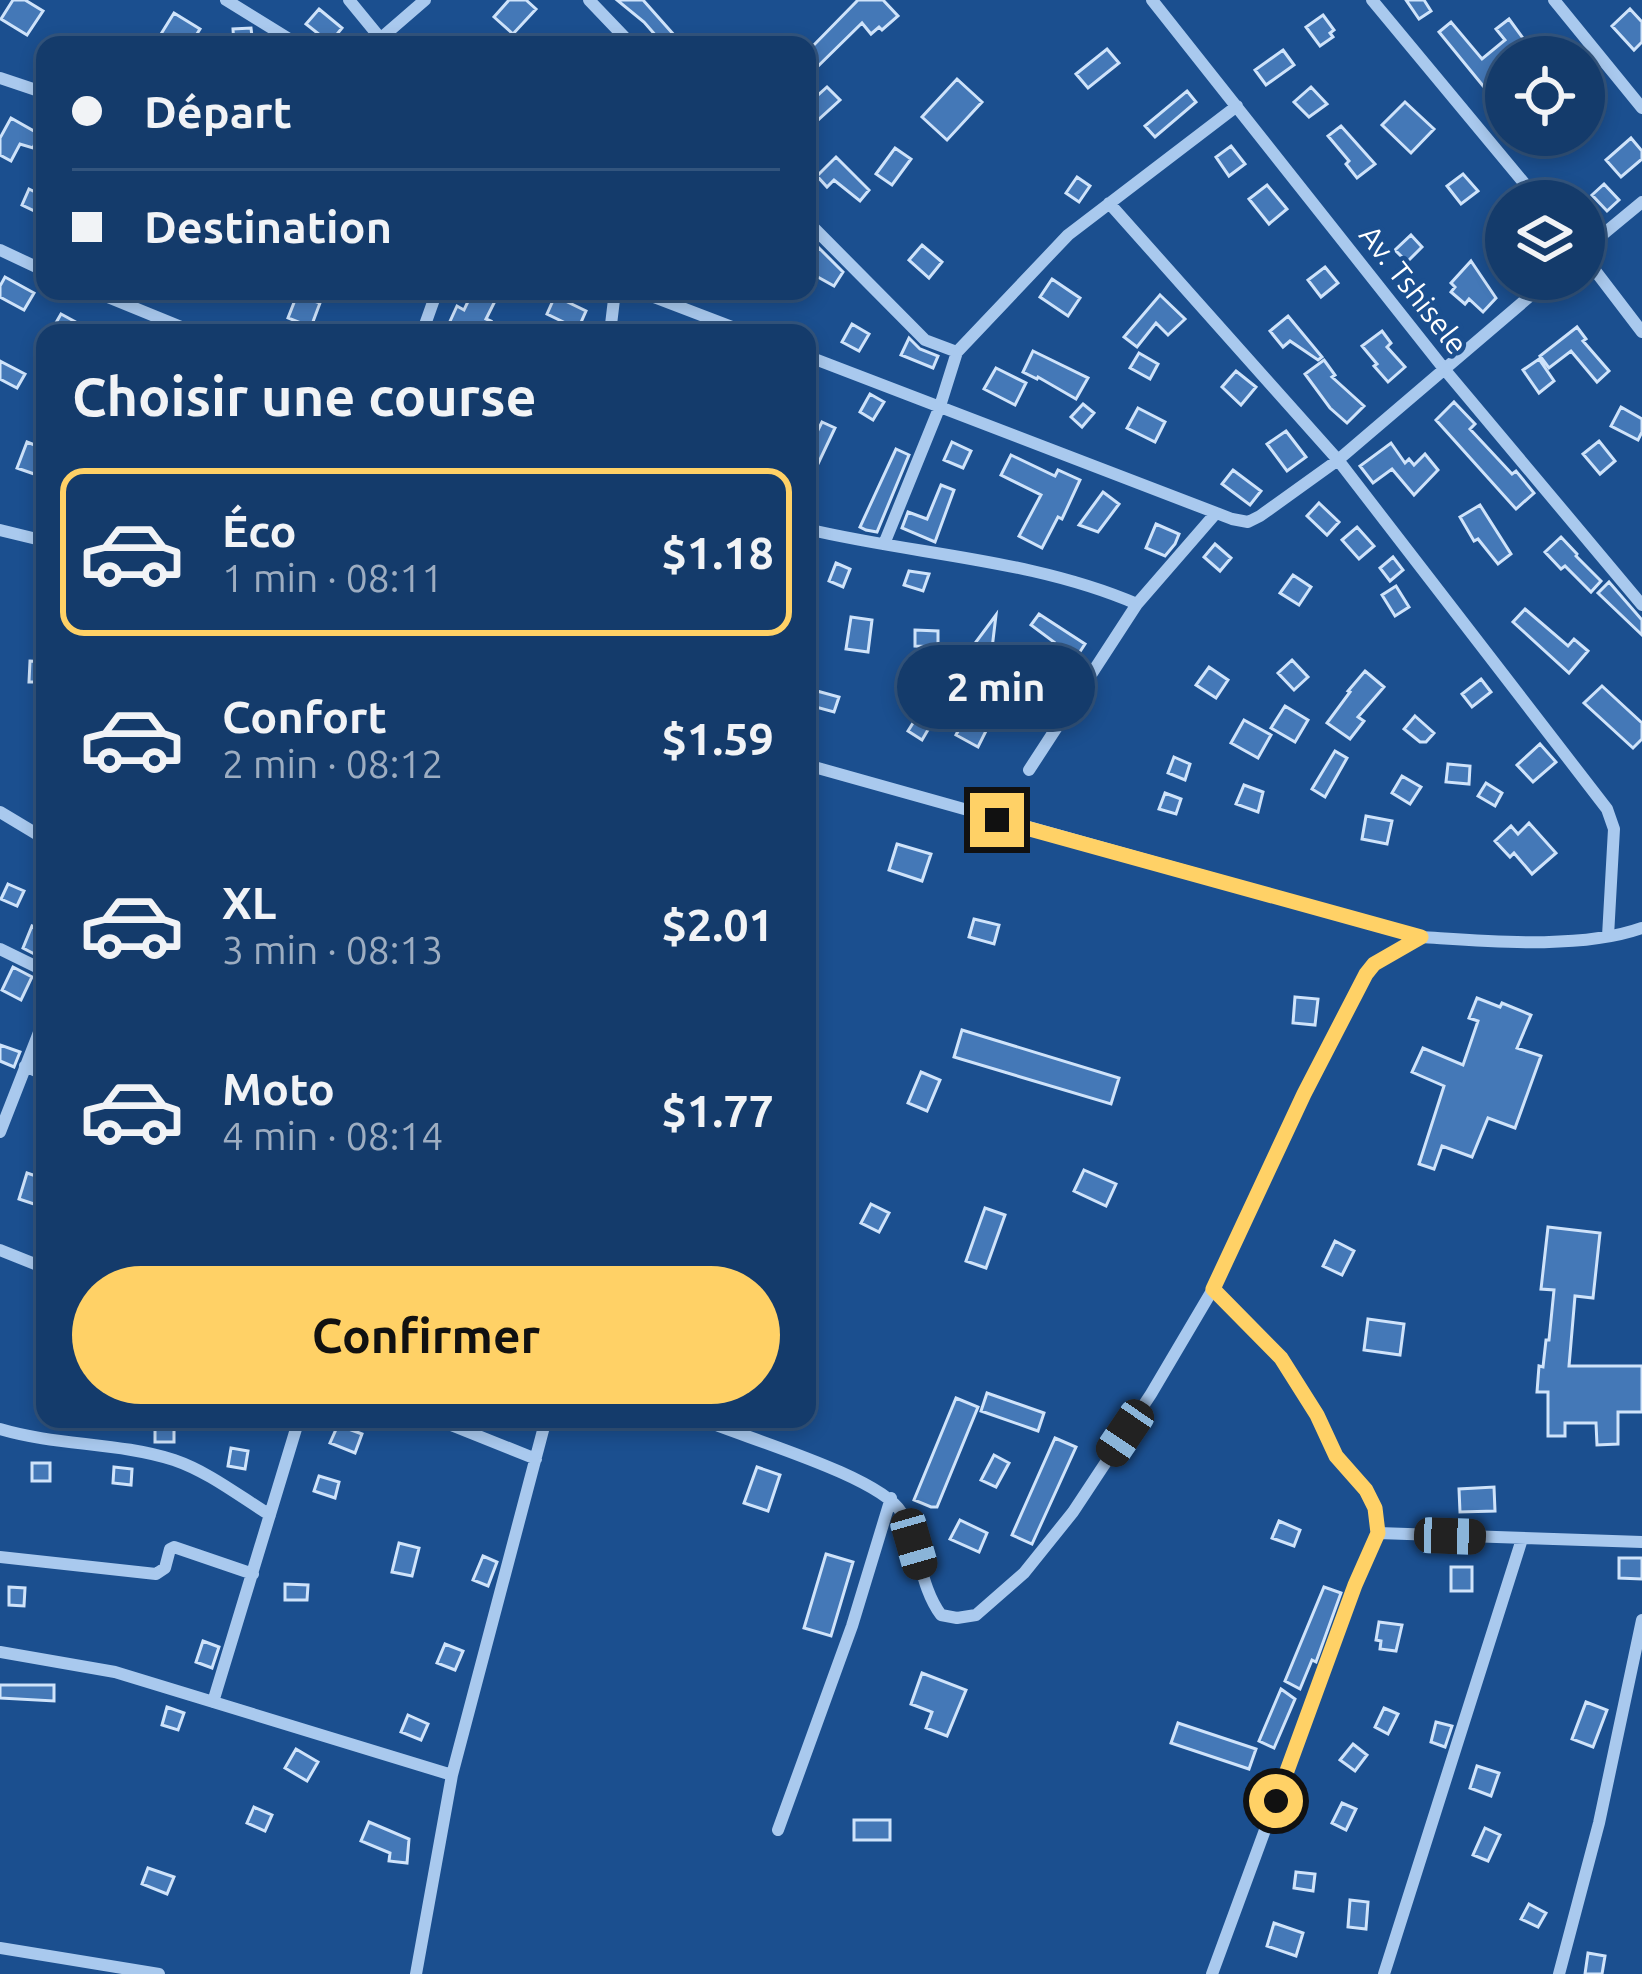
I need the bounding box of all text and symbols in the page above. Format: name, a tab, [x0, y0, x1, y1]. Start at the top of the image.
map controls	[1485, 36, 1605, 300]
button: locate	[1485, 36, 1605, 156]
text: Départ	[144, 86, 292, 137]
button: layers	[1485, 180, 1605, 300]
text: Destination	[144, 201, 392, 252]
street label: Av. Tshisele	[1353, 218, 1475, 361]
text: Choisir une course	[72, 366, 537, 426]
icon: car	[78, 498, 186, 606]
text: Éco	[222, 505, 297, 556]
text: $1.18	[661, 527, 774, 578]
text: 1 min · 08:11	[222, 556, 443, 599]
callout: 2 min	[898, 646, 1096, 730]
text: 2 min	[947, 665, 1045, 708]
icon: car	[78, 684, 186, 792]
text: Confort	[222, 691, 387, 742]
text: $1.59	[661, 713, 774, 764]
text: 2 min · 08:12	[222, 742, 443, 785]
route end	[970, 793, 1024, 847]
icon: car	[78, 870, 186, 978]
text: XL	[222, 877, 276, 928]
text: $2.01	[661, 899, 774, 950]
text: 3 min · 08:13	[222, 928, 443, 971]
icon: car	[78, 1056, 186, 1164]
text: Moto	[222, 1063, 335, 1114]
text: $1.77	[661, 1085, 774, 1136]
text: 4 min · 08:14	[222, 1114, 443, 1157]
button: Confirmer	[72, 1266, 780, 1404]
car	[1090, 1393, 1160, 1473]
car	[887, 1504, 941, 1584]
car	[1413, 1517, 1487, 1555]
route start	[1249, 1774, 1303, 1828]

